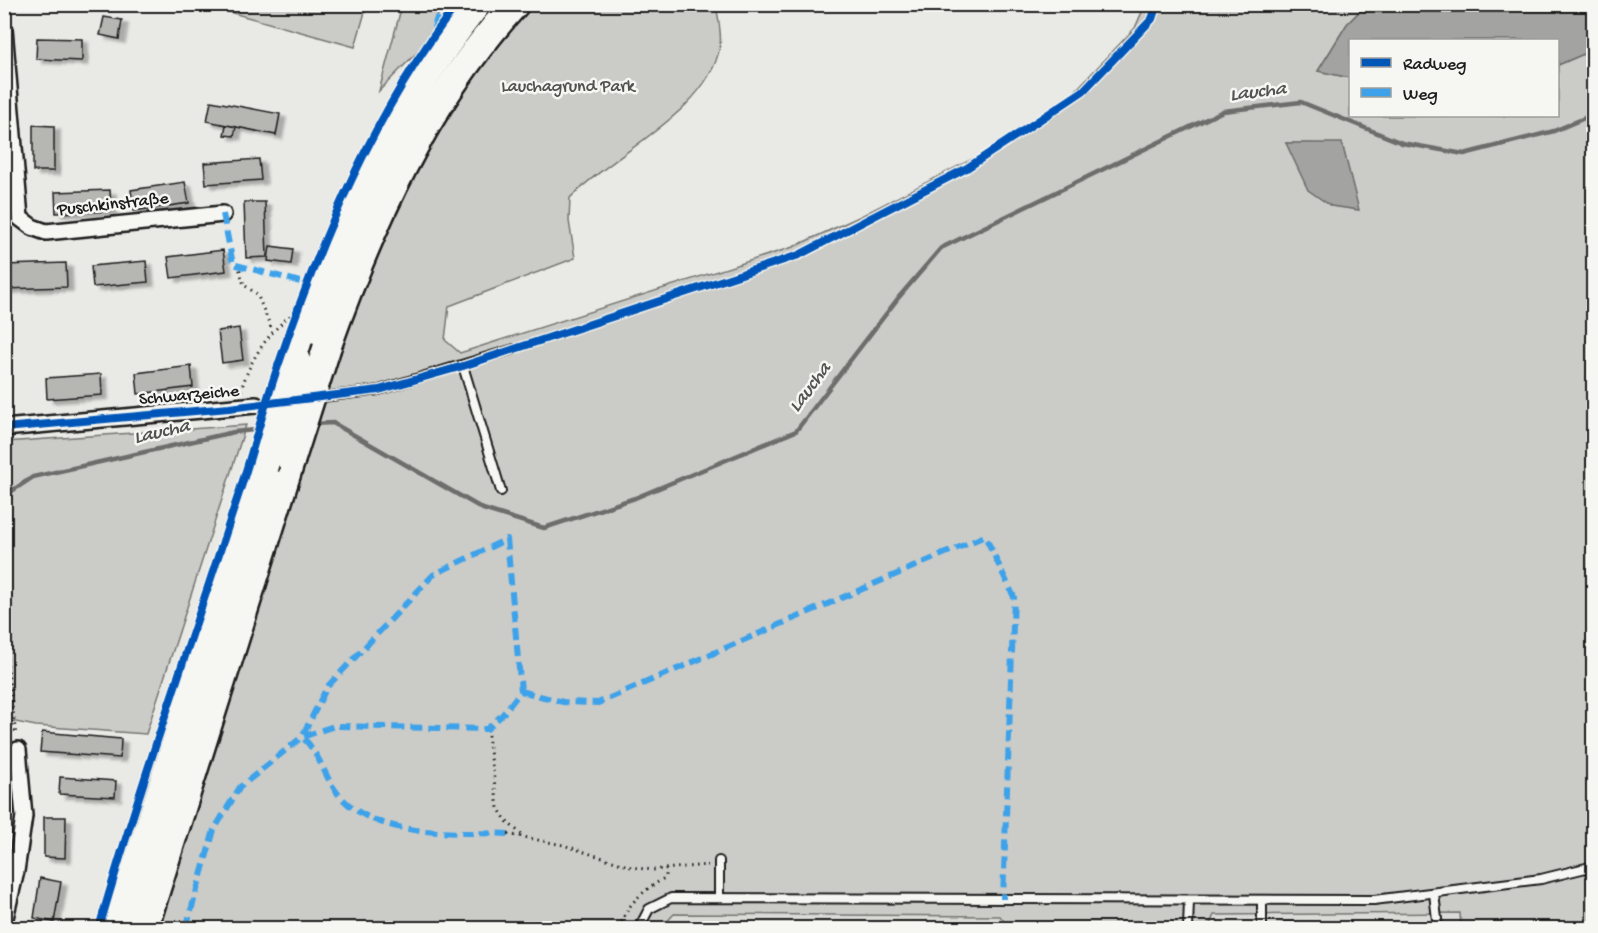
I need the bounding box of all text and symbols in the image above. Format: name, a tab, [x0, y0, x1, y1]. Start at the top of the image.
legend	[1349, 39, 1559, 117]
text: Radweg	[1403, 55, 1466, 76]
park label: Lauchagrund Park	[501, 77, 637, 98]
water label: Laucha	[1229, 78, 1289, 108]
text: Weg	[1403, 85, 1438, 106]
street label: Puschkinstraße	[55, 189, 170, 221]
water label: Laucha	[785, 357, 838, 417]
street label: Schwarzeiche	[138, 381, 241, 411]
water label: Laucha	[132, 415, 194, 451]

